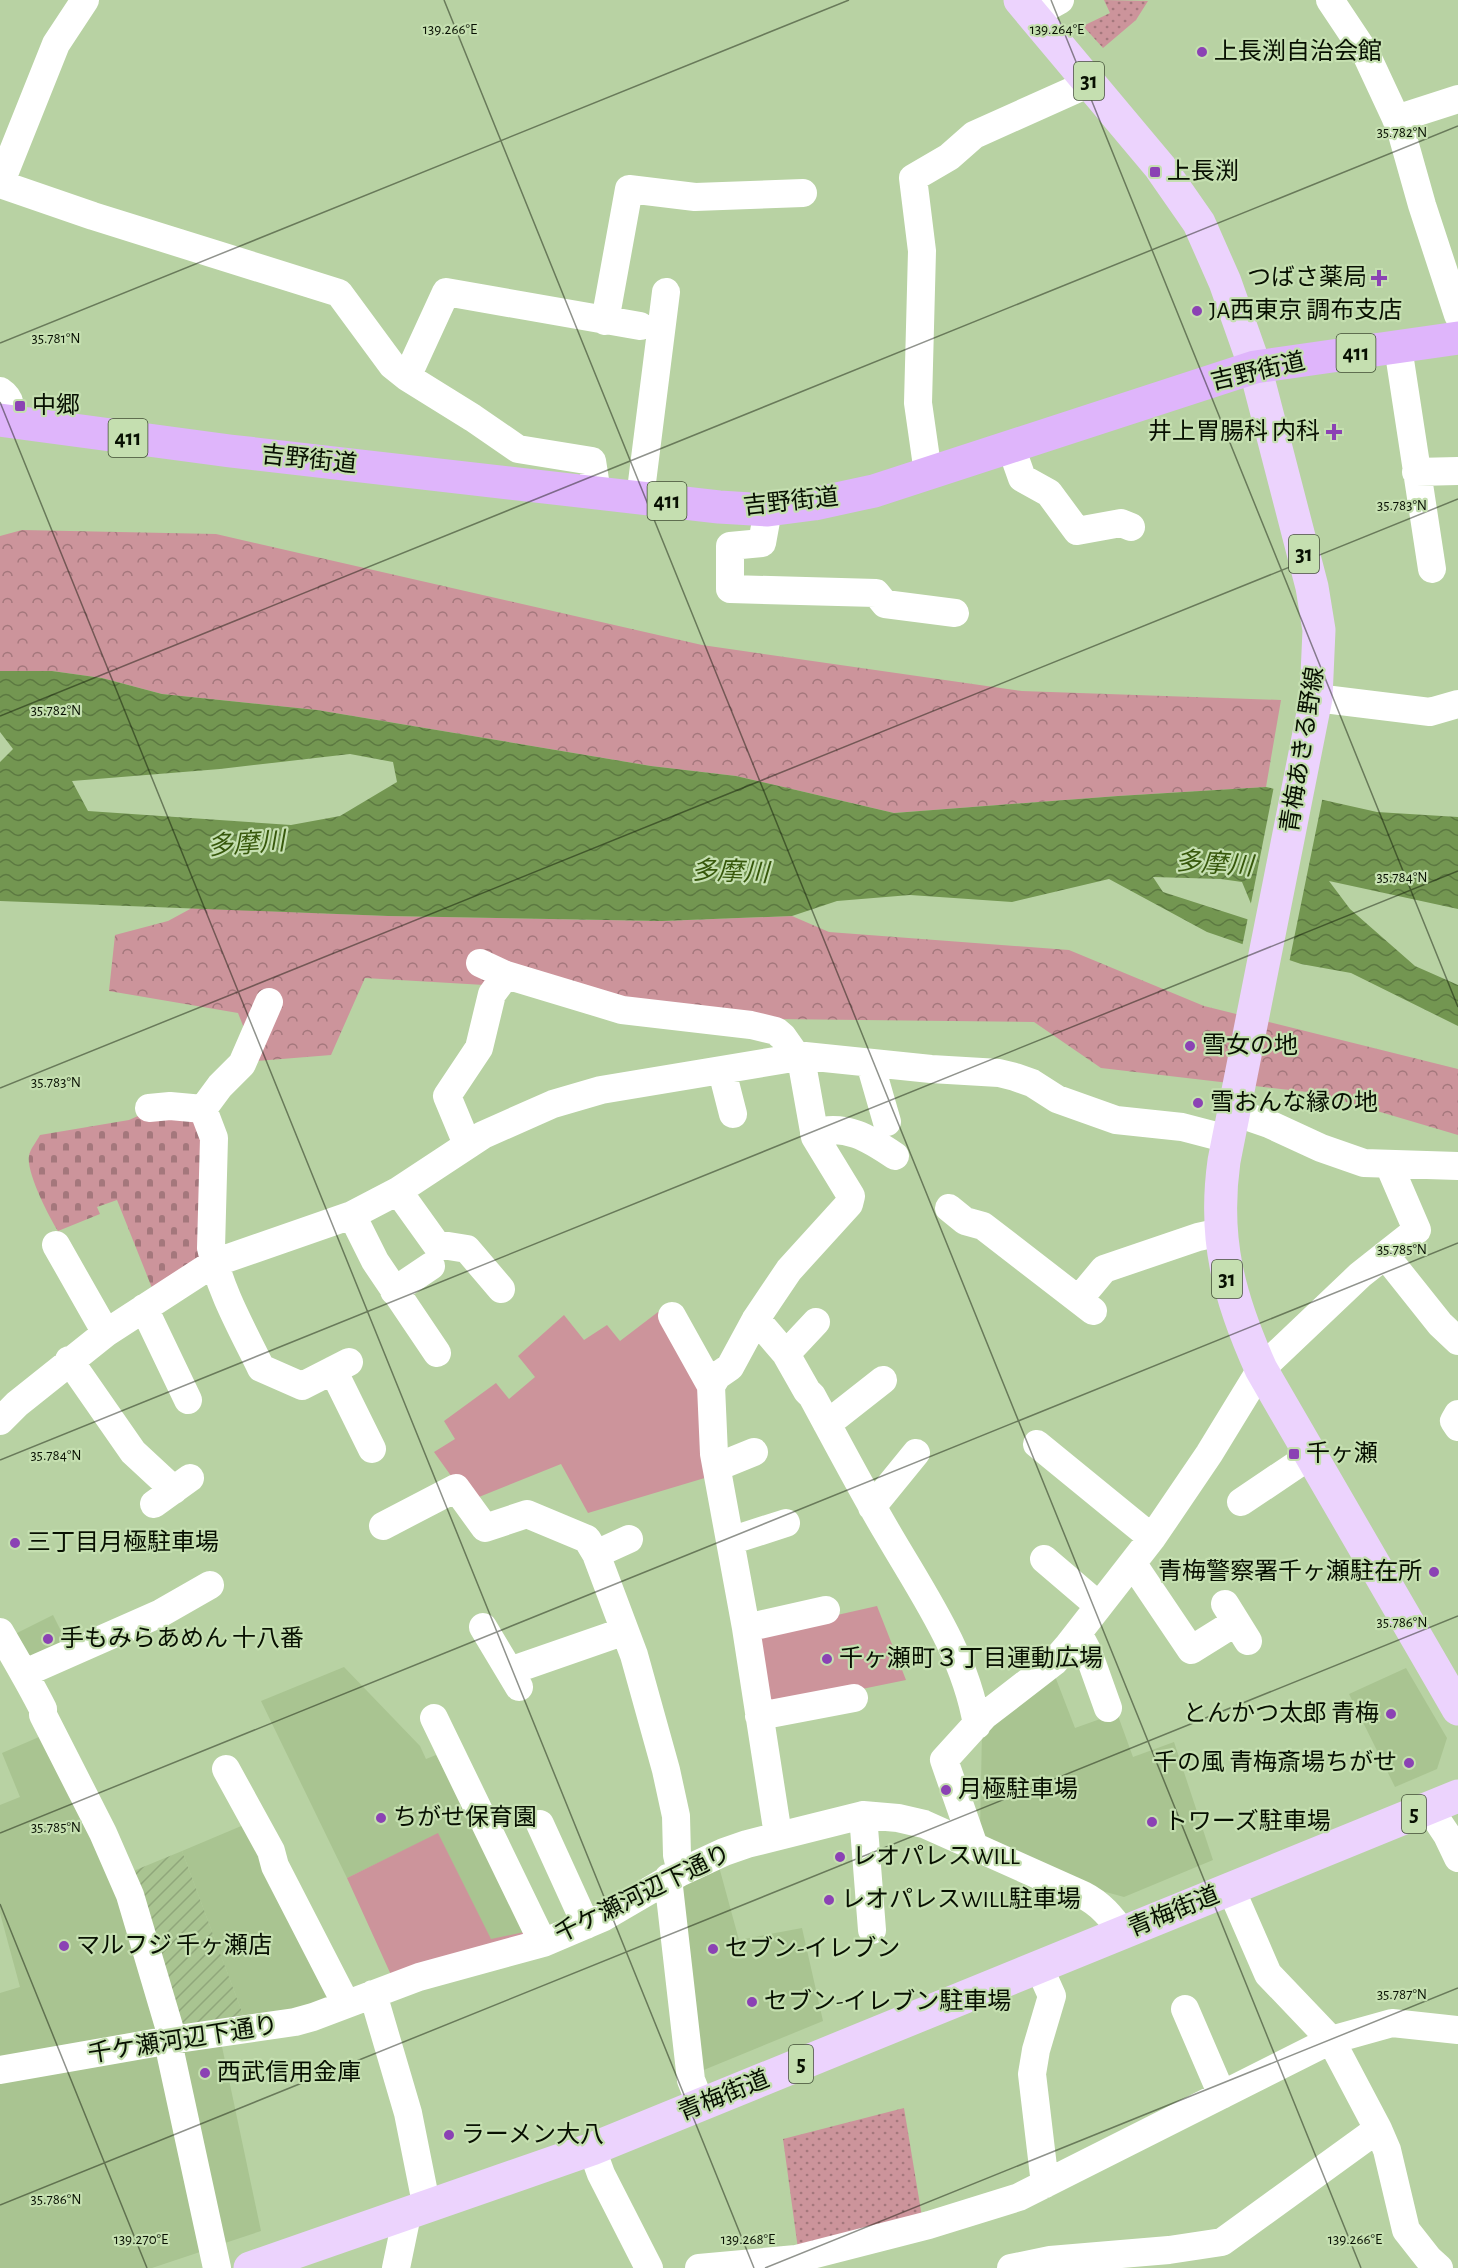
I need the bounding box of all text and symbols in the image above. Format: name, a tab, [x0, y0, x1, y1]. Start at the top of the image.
text: 139.266°E	[423, 22, 477, 37]
text: 139.264°E	[1030, 22, 1084, 37]
place label: 上長渕自治会館	[1214, 38, 1382, 64]
marker: 上長渕自治会館	[1195, 45, 1209, 59]
road number: 31	[1074, 62, 1104, 100]
text: 35.782°N	[1377, 125, 1427, 140]
place label: 上長渕	[1167, 158, 1239, 184]
marker: 上長渕	[1148, 165, 1162, 179]
place label: つばさ薬局	[1247, 264, 1367, 290]
marker: つばさ薬局	[1372, 271, 1386, 285]
place label: JA西東京 調布支店	[1209, 297, 1402, 323]
marker: JA西東京 調布支店	[1190, 304, 1204, 318]
text: 35.781°N	[31, 331, 81, 346]
road number: 411	[1336, 334, 1376, 372]
street label: 吉野街道	[1208, 348, 1307, 394]
place label: 中郷	[32, 392, 80, 418]
marker: 中郷	[13, 399, 27, 413]
place label: 井上胃腸科 内科	[1148, 418, 1320, 444]
road number: 411	[108, 419, 148, 457]
marker: 井上胃腸科 内科	[1325, 423, 1343, 441]
street label: 吉野街道	[260, 441, 358, 477]
road number: 411	[648, 482, 686, 520]
street label: 吉野街道	[742, 483, 840, 519]
text: 35.783°N	[1377, 498, 1427, 513]
road number: 31	[1289, 535, 1319, 573]
street label: 青梅あきる野線	[1276, 665, 1328, 835]
text: 35.782°N	[31, 703, 81, 718]
water label: 多摩川	[206, 827, 289, 860]
water label: 多摩川	[1174, 847, 1257, 880]
water label: 多摩川	[691, 857, 772, 886]
text: 35.784°N	[1376, 870, 1428, 885]
place label: 雪女の地	[1202, 1032, 1298, 1058]
marker: 雪女の地	[1183, 1039, 1197, 1053]
text: 35.783°N	[31, 1075, 81, 1090]
place label: 雪おんな縁の地	[1210, 1089, 1378, 1115]
marker: 雪おんな縁の地	[1191, 1096, 1205, 1110]
text: 35.785°N	[1377, 1242, 1427, 1257]
road number: 31	[1212, 1260, 1242, 1298]
place label: 千ヶ瀬	[1306, 1441, 1378, 1466]
marker: 千ヶ瀬	[1287, 1447, 1301, 1461]
text: 35.784°N	[30, 1448, 82, 1463]
place label: 三丁目月極駐車場	[27, 1529, 219, 1555]
marker: 三丁目月極駐車場	[8, 1536, 22, 1550]
place label: 青梅警察署千ヶ瀬駐在所	[1158, 1558, 1422, 1584]
marker: 青梅警察署千ヶ瀬駐在所	[1427, 1565, 1441, 1579]
text: 35.786°N	[1377, 1615, 1427, 1630]
place label: 手もみらあめん 十八番	[60, 1625, 304, 1651]
marker: 手もみらあめん 十八番	[41, 1632, 55, 1646]
place label: 千ヶ瀬町３丁目運動広場	[839, 1645, 1103, 1671]
marker: 千ヶ瀬町３丁目運動広場	[820, 1652, 834, 1666]
place label: とんかつ太郎 青梅	[1183, 1700, 1379, 1726]
marker: とんかつ太郎 青梅	[1384, 1707, 1398, 1721]
place label: 千の風 青梅斎場ちがせ	[1153, 1749, 1397, 1775]
marker: 千の風 青梅斎場ちがせ	[1402, 1756, 1416, 1770]
place label: 月極駐車場	[958, 1776, 1078, 1802]
marker: 月極駐車場	[939, 1783, 953, 1797]
road number: 5	[1402, 1795, 1426, 1833]
place label: ちがせ保育園	[393, 1804, 537, 1830]
place label: トワーズ駐車場	[1164, 1808, 1331, 1834]
marker: ちがせ保育園	[374, 1811, 388, 1825]
marker: トワーズ駐車場	[1145, 1815, 1159, 1829]
text: 35.785°N	[31, 1820, 81, 1835]
street label: 千ケ瀬河辺下通り	[551, 1840, 735, 1947]
place label: レオパレスWILL	[852, 1844, 1020, 1869]
marker: レオパレスWILL	[833, 1850, 847, 1864]
street label: 青梅街道	[1124, 1881, 1223, 1941]
place label: レオパレスWILL駐車場	[841, 1886, 1081, 1912]
marker: レオパレスWILL駐車場	[822, 1893, 836, 1907]
place label: マルフジ 千ヶ瀬店	[76, 1932, 272, 1958]
place label: セブン-イレブン	[725, 1935, 900, 1961]
marker: マルフジ 千ヶ瀬店	[57, 1939, 71, 1953]
marker: セブン-イレブン	[706, 1942, 720, 1956]
text: 35.787°N	[1377, 1987, 1427, 2002]
place label: セブン-イレブン駐車場	[764, 1988, 1011, 2014]
marker: セブン-イレブン駐車場	[745, 1995, 759, 2009]
street label: 千ケ瀬河辺下通り	[86, 2012, 280, 2067]
road number: 5	[789, 2045, 813, 2083]
place label: 西武信用金庫	[217, 2059, 361, 2085]
street label: 青梅街道	[674, 2065, 773, 2125]
marker: 西武信用金庫	[198, 2066, 212, 2080]
place label: ラーメン大八	[461, 2122, 604, 2147]
marker: ラーメン大八	[442, 2128, 456, 2142]
text: 35.786°N	[31, 2192, 81, 2207]
text: 139.270°E	[114, 2232, 168, 2247]
text: 139.268°E	[721, 2232, 775, 2247]
text: 139.266°E	[1328, 2232, 1382, 2247]

